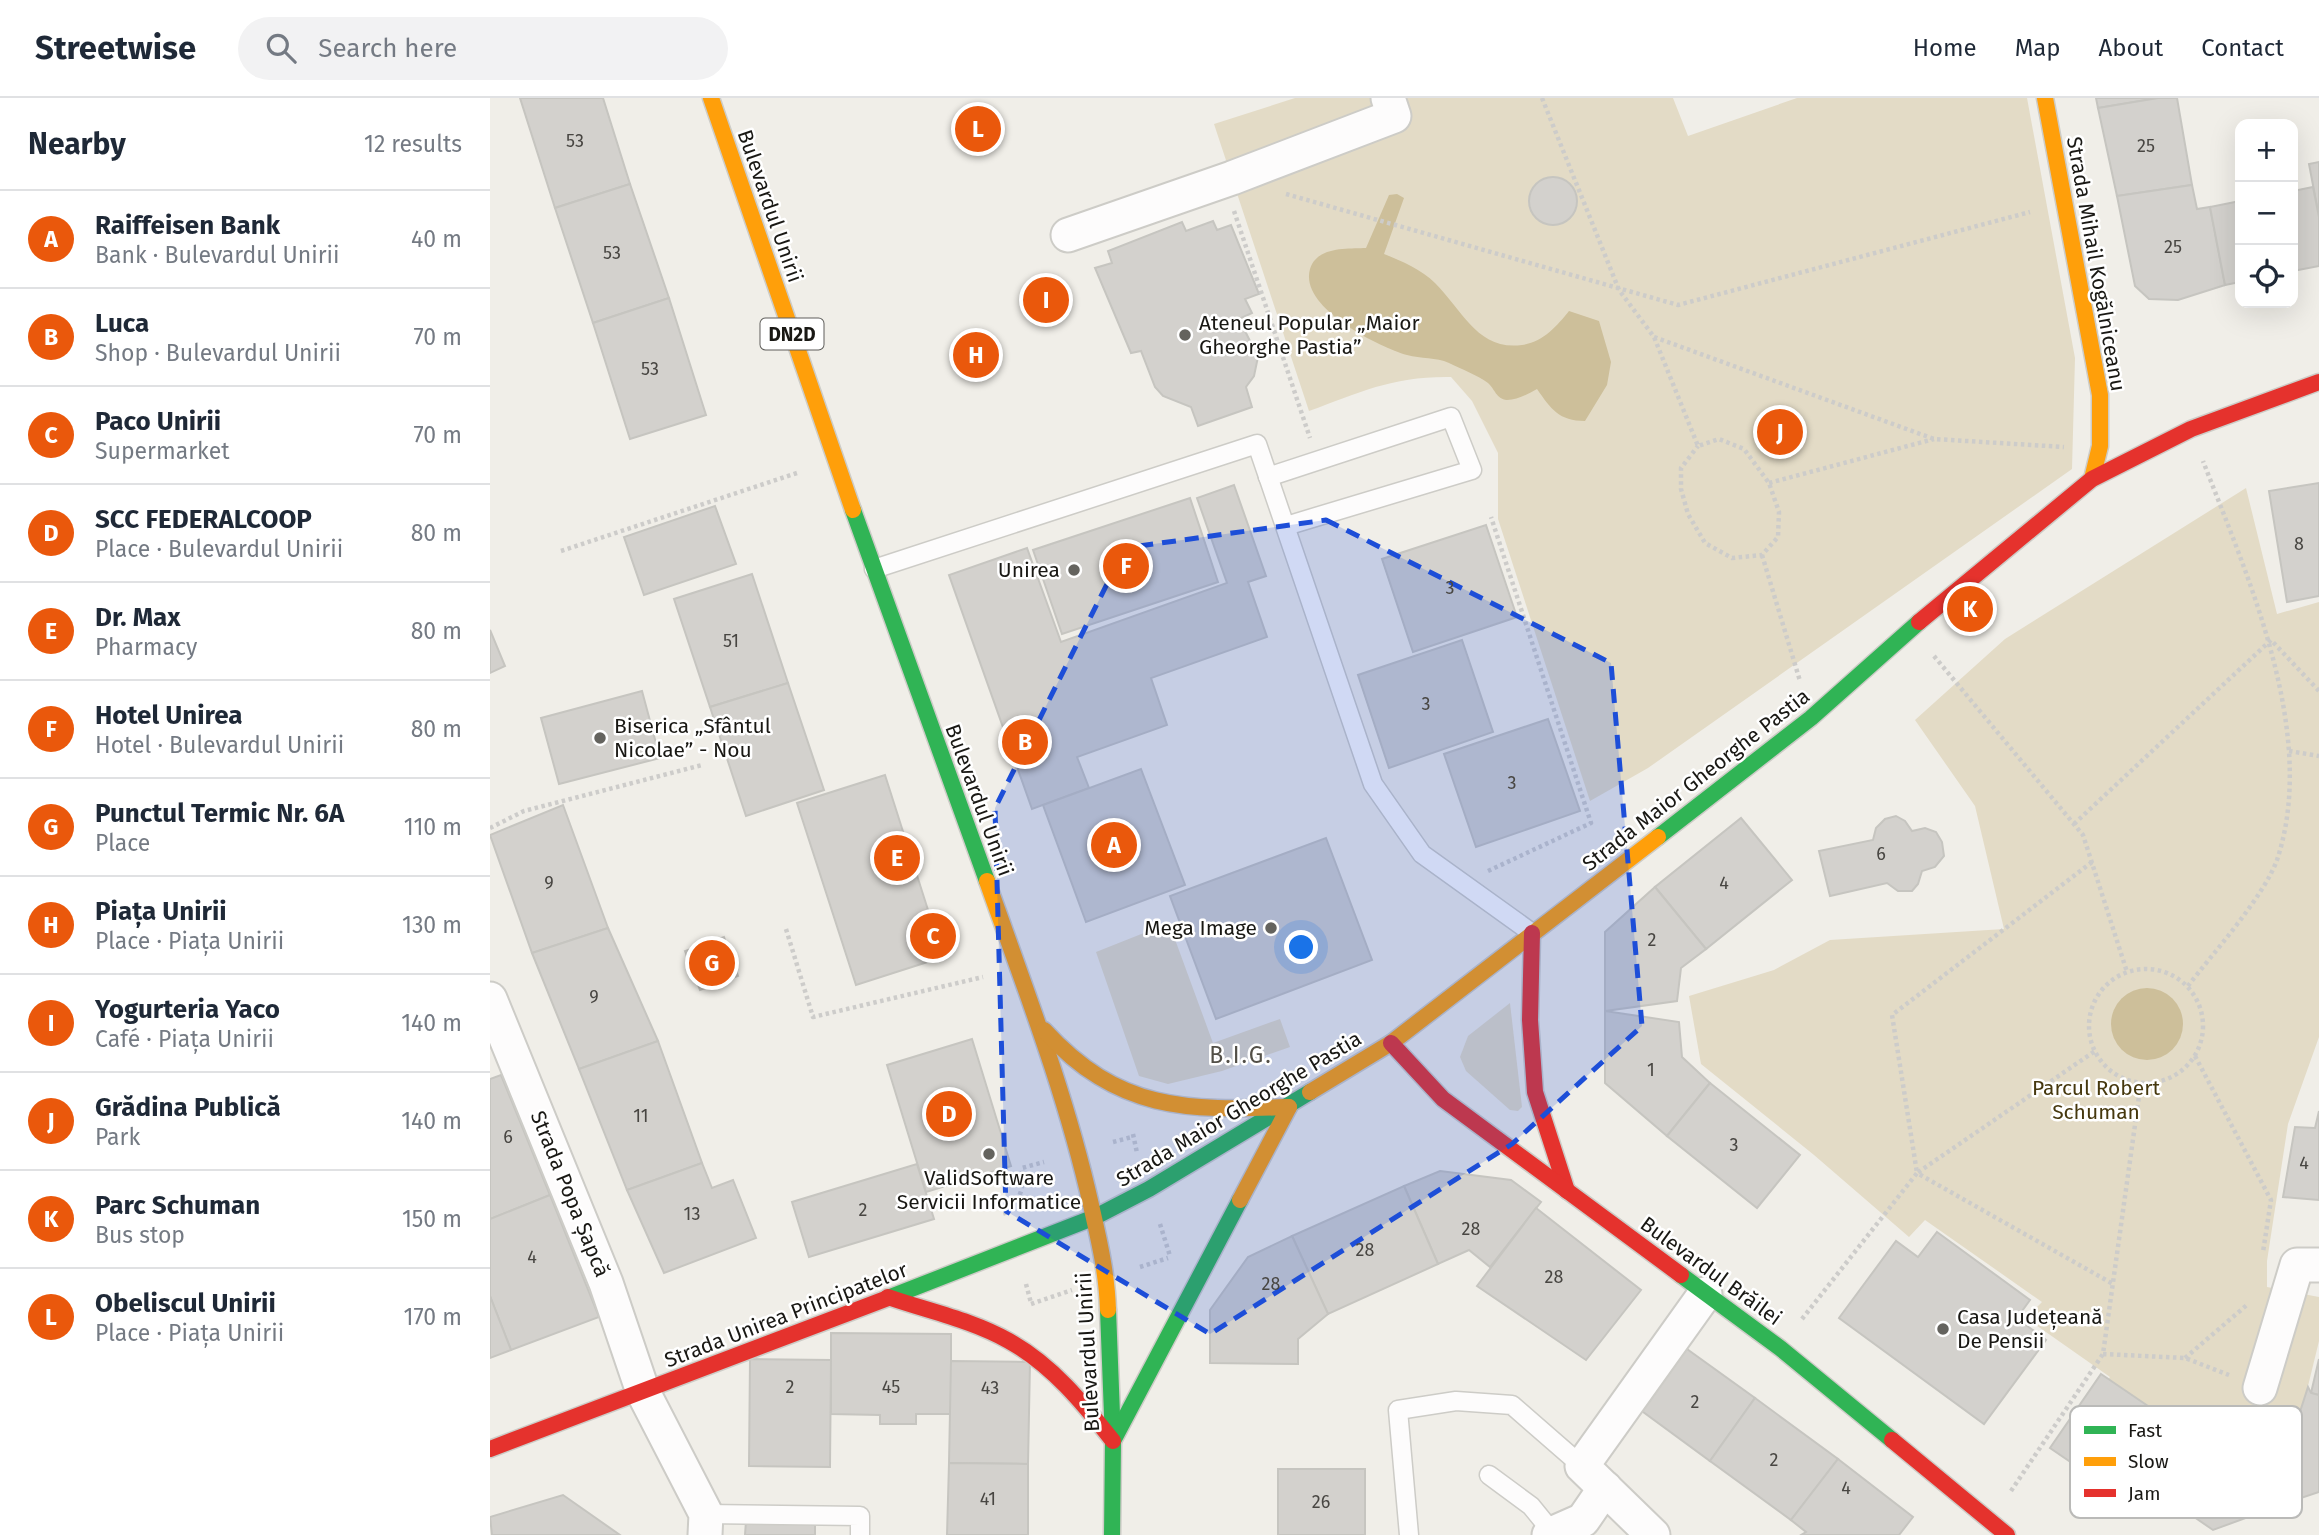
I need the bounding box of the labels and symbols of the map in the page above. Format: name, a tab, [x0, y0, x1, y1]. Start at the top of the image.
pin: L	[955, 103, 1001, 155]
street label: Bulevardul Unirii	[732, 126, 808, 286]
house number: 53	[566, 130, 584, 152]
street label: Strada Mihail Kogălniceanu	[2061, 135, 2131, 393]
house number: 25	[2137, 135, 2155, 157]
house number: 25	[2164, 236, 2182, 258]
house number: 53	[603, 242, 621, 264]
pin: I	[1023, 274, 1069, 326]
place label: Ateneul Popular „Maior Gheorghe Pastia”	[1199, 310, 1420, 360]
road number: DN2D	[760, 318, 824, 350]
marker: Ateneul Popular „Maior Gheorghe Pastia”	[1177, 327, 1193, 343]
pin: H	[953, 329, 999, 381]
house number: 53	[641, 358, 659, 380]
pin: J	[1757, 406, 1803, 458]
house number: 8	[2294, 533, 2304, 555]
pin: F	[1103, 540, 1149, 592]
place label: Unirea	[998, 557, 1060, 583]
marker: Unirea	[1066, 562, 1082, 578]
house number: 3	[1446, 577, 1454, 599]
pin: K	[1947, 583, 1993, 635]
house number: 51	[723, 630, 739, 652]
street label: Strada Maior Gheorghe Pastia	[1577, 683, 1815, 877]
house number: 3	[1422, 693, 1430, 715]
place label: Biserica „Sfântul Nicolae” - Nou	[614, 713, 771, 763]
pin: B	[1002, 716, 1048, 768]
street label: Bulevardul Unirii	[939, 720, 1019, 880]
marker: Biserica „Sfântul Nicolae” - Nou	[592, 730, 608, 746]
house number: 3	[1508, 772, 1516, 794]
pin: A	[1091, 819, 1137, 871]
pin: E	[874, 832, 920, 884]
house number: 6	[1876, 843, 1886, 865]
house number: 9	[544, 872, 554, 894]
house number: 4	[1719, 872, 1729, 894]
pin: C	[910, 910, 956, 962]
place label: Mega Image	[1144, 915, 1257, 941]
marker: Mega Image	[1263, 920, 1279, 936]
house number: 2	[1648, 929, 1657, 951]
your location	[1284, 930, 1318, 964]
pin: G	[689, 937, 735, 989]
house number: 9	[589, 986, 599, 1008]
street label: Strada Maior Gheorghe Pastia	[1112, 1025, 1366, 1193]
district label: B.I.G.	[1209, 1041, 1273, 1069]
house number: 1	[1647, 1059, 1655, 1081]
park label: Parcul Robert Schuman	[2032, 1075, 2160, 1125]
pin: D	[926, 1088, 972, 1140]
house number: 11	[633, 1105, 649, 1127]
street label: Strada Popa Șapcă	[525, 1107, 615, 1281]
house number: 6	[503, 1126, 513, 1148]
house number: 3	[1730, 1134, 1738, 1156]
marker: ValidSoftware Servicii Informatice	[981, 1146, 997, 1162]
house number: 4	[2299, 1152, 2309, 1174]
place label: ValidSoftware Servicii Informatice	[897, 1165, 1081, 1215]
house number: 2	[859, 1199, 868, 1221]
house number: 13	[684, 1203, 700, 1225]
street label: Bulevardul Brăilei	[1635, 1211, 1787, 1331]
house number: 28	[1462, 1218, 1480, 1240]
house number: 28	[1356, 1239, 1374, 1261]
house number: 4	[527, 1246, 537, 1268]
street label: Strada Unirea Principatelor	[661, 1257, 911, 1373]
house number: 28	[1545, 1266, 1563, 1288]
street label: Bulevardul Unirii	[1071, 1271, 1105, 1433]
house number: 28	[1262, 1273, 1280, 1295]
place label: Casa Județeană De Pensii	[1957, 1304, 2103, 1354]
marker: Casa Județeană De Pensii	[1935, 1321, 1951, 1337]
house number: 2	[786, 1376, 795, 1398]
house number: 45	[882, 1376, 900, 1398]
house number: 43	[981, 1377, 999, 1399]
house number: 2	[1691, 1391, 1700, 1413]
legend	[2070, 1406, 2302, 1518]
text: Fast	[2128, 1419, 2162, 1442]
house number: 2	[1770, 1449, 1779, 1471]
text: Slow	[2128, 1450, 2169, 1473]
house number: 4	[1841, 1477, 1851, 1499]
text: Jam	[2128, 1482, 2160, 1505]
house number: 41	[980, 1488, 996, 1510]
house number: 26	[1312, 1491, 1330, 1513]

